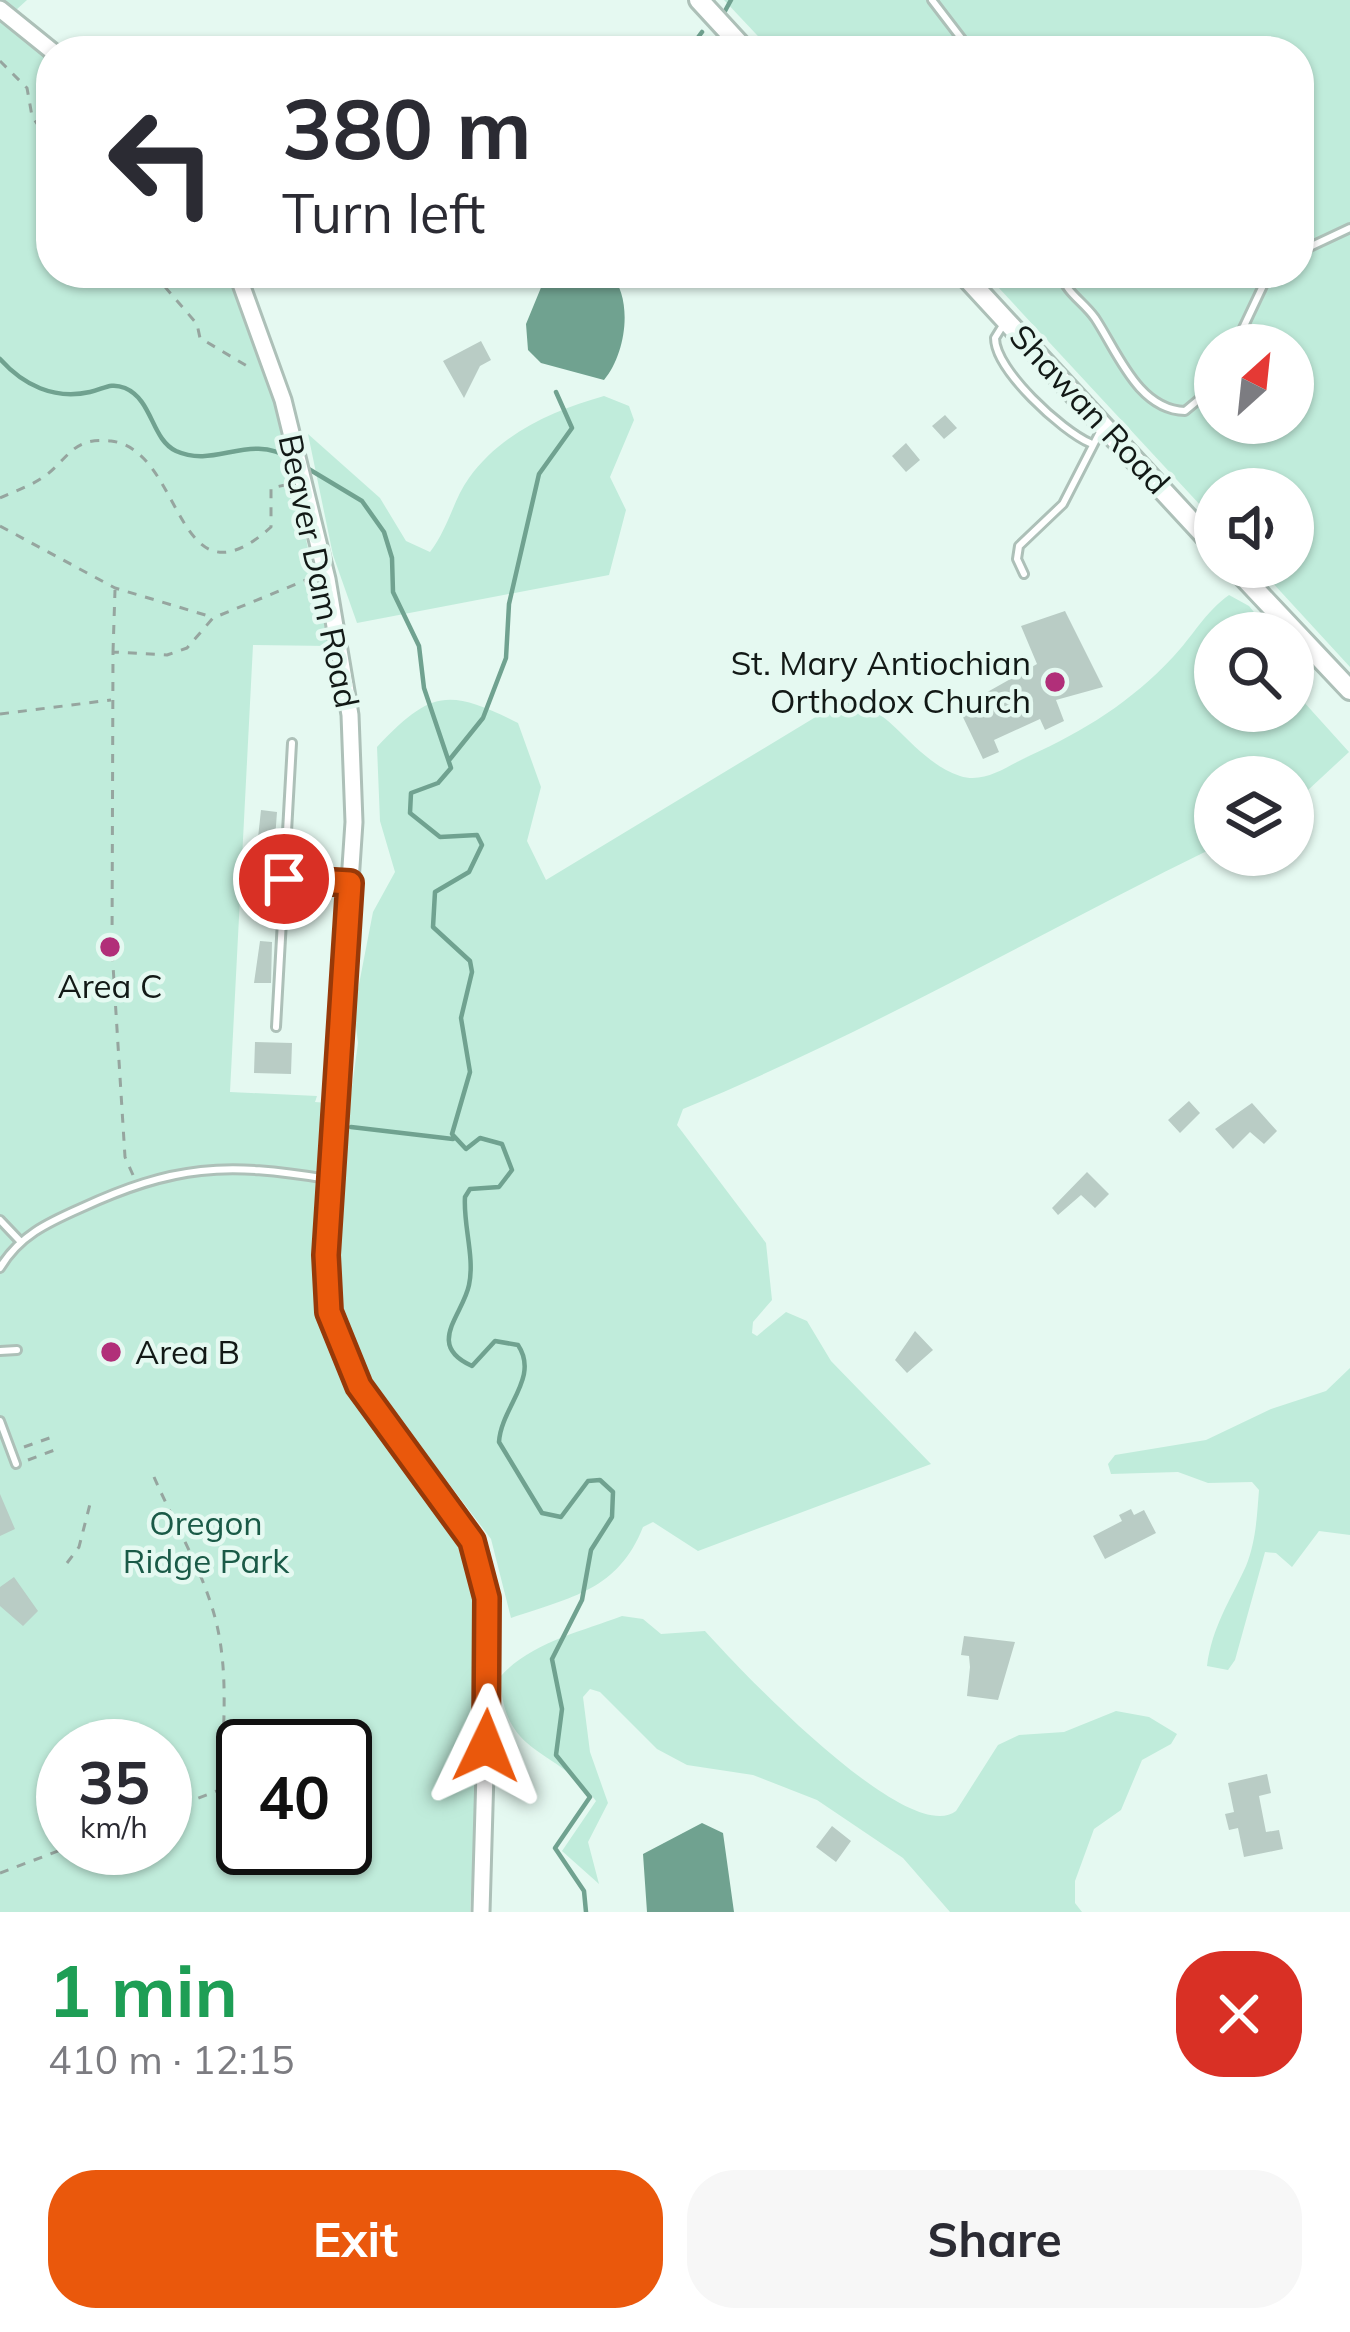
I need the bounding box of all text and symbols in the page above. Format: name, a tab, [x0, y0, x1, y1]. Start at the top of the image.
text: 380 m	[282, 75, 532, 180]
icon: left	[84, 84, 240, 240]
text: Turn left	[282, 179, 485, 247]
street label: Shawan Road	[1002, 315, 1179, 502]
north arrow	[1194, 324, 1314, 444]
map controls	[1194, 324, 1314, 876]
street label: Beaver Dam Road	[270, 430, 369, 712]
button: sound	[1194, 468, 1314, 588]
button: search	[1194, 612, 1314, 732]
place label: St. Mary Antiochian Orthodox Church	[731, 642, 1031, 721]
marker: St. Mary Antiochian Orthodox Church	[1042, 669, 1068, 695]
button: layers	[1194, 756, 1314, 876]
pin	[233, 828, 335, 930]
icon: arrive	[251, 846, 317, 912]
marker: Area C	[97, 934, 123, 960]
place label: Area C	[58, 965, 162, 1006]
place label: Area B	[135, 1331, 240, 1372]
marker: Area B	[98, 1339, 124, 1365]
park label: Oregon Ridge Park	[123, 1502, 290, 1581]
position arrow	[423, 1683, 549, 1809]
speed limit sign: 40	[216, 1719, 372, 1875]
text: 35	[78, 1744, 150, 1819]
text: km/h	[80, 1808, 148, 1846]
text: 1 min	[48, 1945, 238, 2035]
button: close	[1176, 1951, 1302, 2077]
text: 410 m · 12:15	[48, 2035, 294, 2084]
button: Exit	[48, 2170, 663, 2308]
button: Share	[687, 2170, 1302, 2308]

